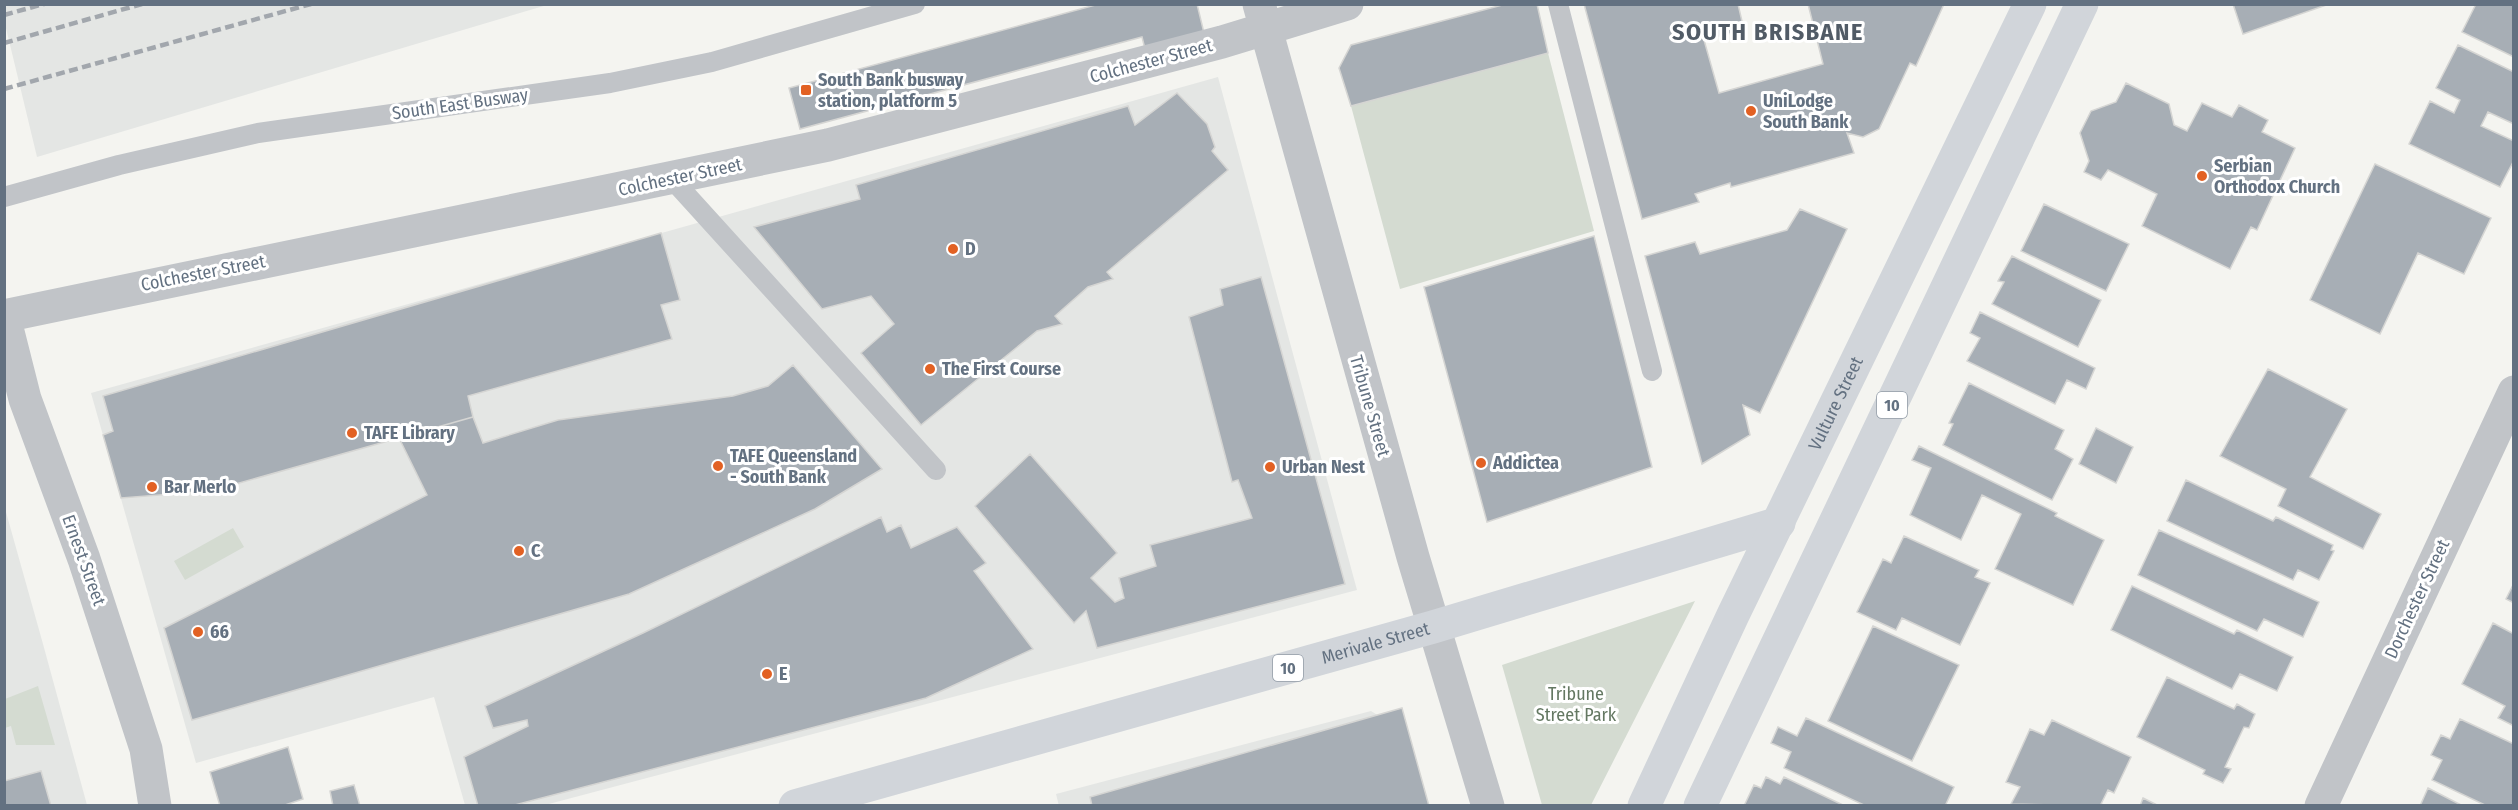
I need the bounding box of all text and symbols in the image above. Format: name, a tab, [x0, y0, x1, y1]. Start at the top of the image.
district label: SOUTH BRISBANE	[1672, 18, 1864, 46]
street label: Colchester Street	[1087, 34, 1215, 88]
place label: South Bank busway station, platform 5	[818, 69, 964, 112]
marker: South Bank busway station, platform 5	[799, 83, 813, 97]
street label: South East Busway	[391, 84, 529, 124]
place label: UniLodge South Bank	[1763, 90, 1849, 133]
marker: UniLodge South Bank	[1744, 104, 1758, 118]
street label: Colchester Street	[616, 153, 744, 201]
place label: Serbian Orthodox Church	[2214, 155, 2340, 198]
marker: Serbian Orthodox Church	[2195, 169, 2209, 183]
place label: D	[965, 238, 976, 260]
marker: D	[946, 242, 960, 256]
street label: Colchester Street	[139, 250, 267, 296]
street label: Tribune Street	[1345, 353, 1395, 459]
street label: Vulture Street	[1804, 353, 1868, 454]
place label: The First Course	[942, 358, 1061, 380]
marker: The First Course	[923, 362, 937, 376]
road number: 10	[1877, 392, 1907, 418]
place label: TAFE Library	[364, 422, 455, 444]
marker: TAFE Library	[345, 426, 359, 440]
place label: TAFE Queensland - South Bank	[730, 445, 857, 488]
place label: Addictea	[1492, 452, 1559, 474]
place label: Urban Nest	[1282, 456, 1366, 478]
marker: Addictea	[1474, 456, 1488, 470]
marker: TAFE Queensland - South Bank	[711, 459, 725, 473]
marker: Urban Nest	[1263, 460, 1277, 474]
place label: Bar Merlo	[164, 476, 237, 498]
marker: Bar Merlo	[145, 480, 159, 494]
street label: Ernest Street	[57, 512, 111, 608]
street label: Dorchester Street	[2380, 536, 2454, 662]
place label: C	[531, 540, 541, 562]
marker: C	[512, 544, 526, 558]
street label: Merivale Street	[1319, 617, 1432, 669]
place label: 66	[210, 621, 229, 643]
marker: 66	[191, 625, 205, 639]
road number: 10	[1273, 655, 1303, 681]
place label: E	[779, 663, 788, 685]
marker: E	[760, 667, 774, 681]
park label: Tribune Street Park	[1536, 683, 1617, 726]

